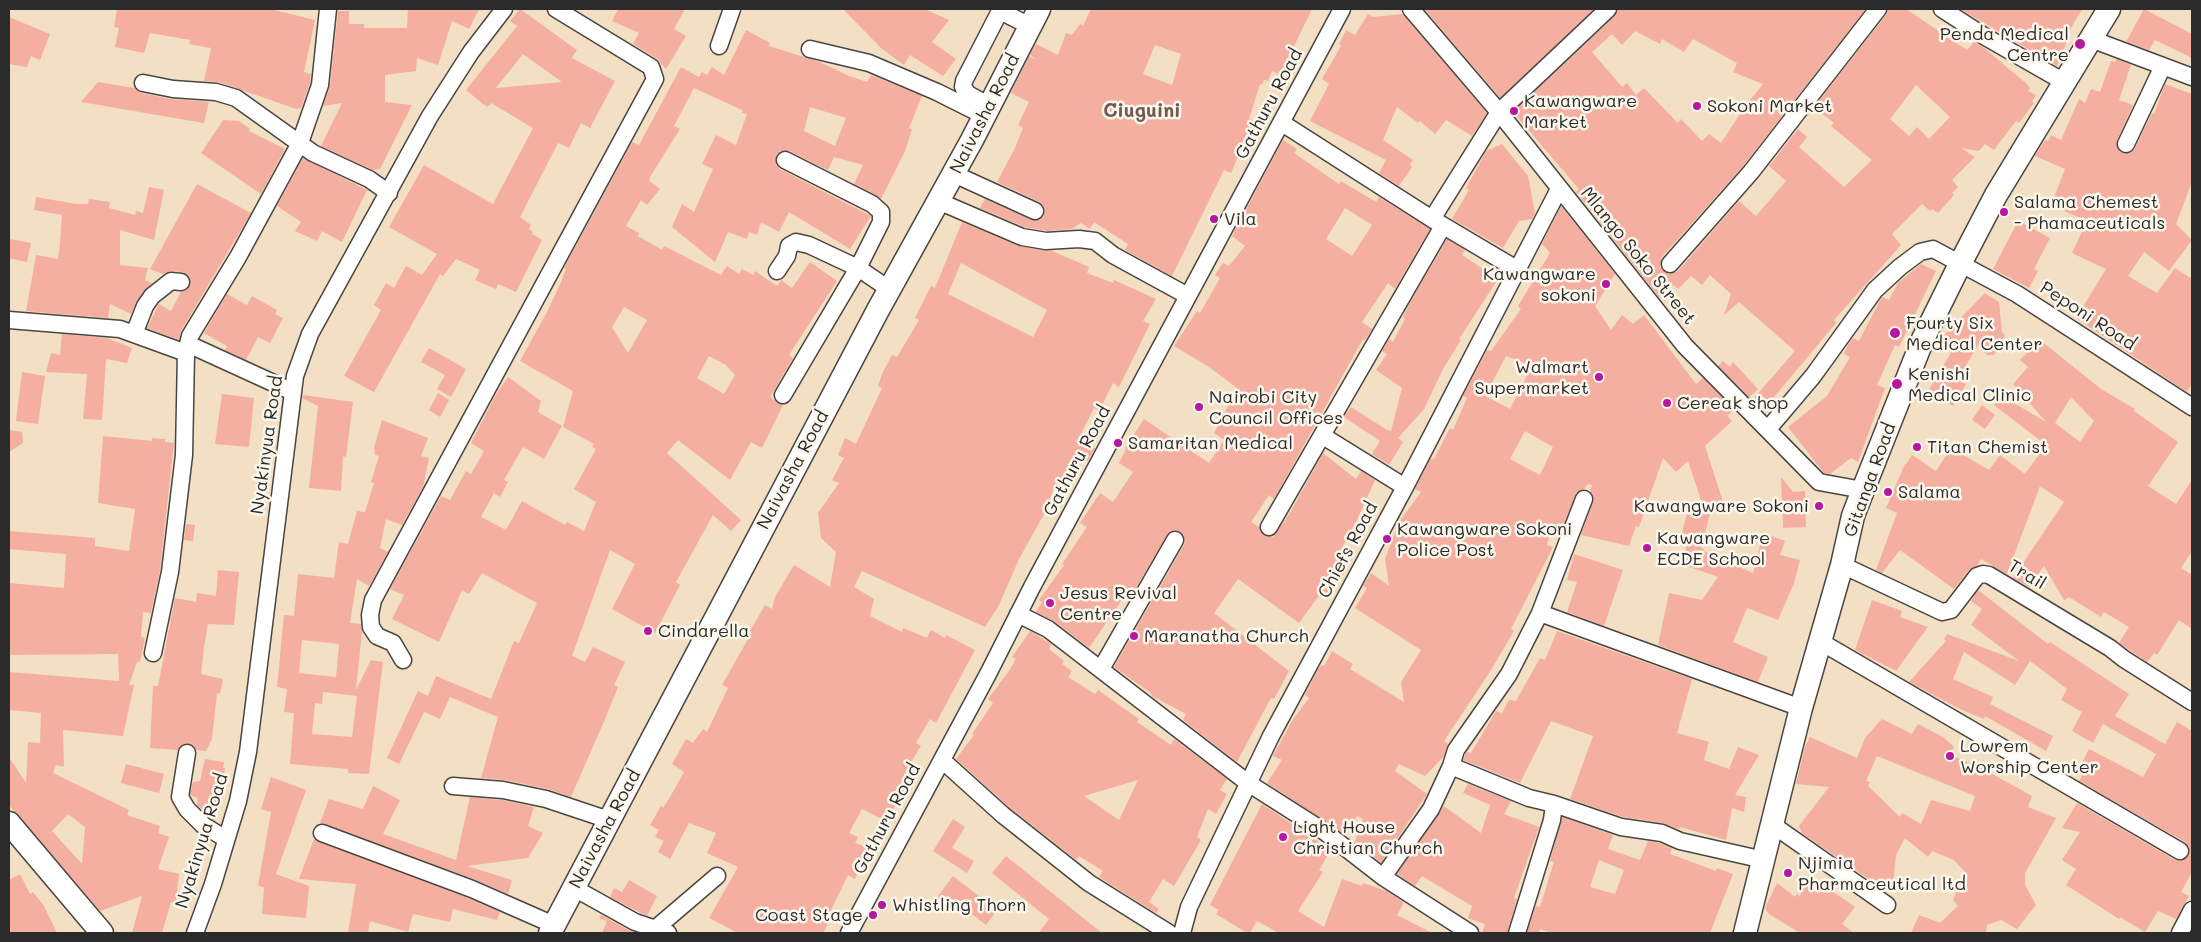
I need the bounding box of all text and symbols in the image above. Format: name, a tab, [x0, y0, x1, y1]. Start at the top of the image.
place label: Penda Medical Centre	[1940, 23, 2069, 66]
marker: Penda Medical Centre	[2073, 37, 2087, 51]
street label: Gathuru Road	[1231, 45, 1307, 163]
street label: Naivasha Road	[946, 51, 1024, 177]
place label: Kawangware Market	[1524, 90, 1637, 132]
place label: Sokoni Market	[1707, 95, 1832, 117]
district label: Ciuguini	[1103, 100, 1181, 122]
marker: Sokoni Market	[1691, 100, 1703, 112]
marker: Kawangware Market	[1508, 105, 1520, 117]
street label: Mlango Soko Street	[1576, 183, 1700, 329]
place label: Salama Chemest - Phamaceuticals	[2014, 191, 2165, 233]
marker: Salama Chemest - Phamaceuticals	[1998, 206, 2010, 218]
place label: Vila	[1224, 208, 1257, 230]
marker: Vila	[1208, 213, 1220, 225]
place label: Kawangware sokoni	[1483, 263, 1596, 306]
street label: Peponi Road	[2036, 277, 2140, 355]
marker: Kawangware sokoni	[1600, 278, 1612, 290]
place label: Fourty Six Medical Center	[1906, 312, 2043, 354]
marker: Fourty Six Medical Center	[1888, 326, 1902, 340]
place label: Walmart Supermarket	[1475, 356, 1589, 398]
place label: Kenishi Medical Clinic	[1908, 363, 2031, 406]
marker: Walmart Supermarket	[1593, 371, 1605, 383]
street label: Nyakinyua Road	[247, 374, 287, 516]
marker: Kenishi Medical Clinic	[1890, 377, 1904, 391]
place label: Nairobi City Council Offices	[1209, 386, 1343, 428]
place label: Cereak shop	[1677, 392, 1788, 414]
marker: Cereak shop	[1661, 397, 1673, 409]
marker: Nairobi City Council Offices	[1193, 401, 1205, 413]
street label: Gathuru Road	[1039, 402, 1115, 520]
street label: Naivasha Road	[753, 407, 833, 533]
street label: Gitanga Road	[1839, 420, 1901, 540]
place label: Samaritan Medical	[1128, 432, 1293, 454]
place label: Titan Chemist	[1927, 436, 2048, 458]
marker: Samaritan Medical	[1112, 437, 1124, 449]
marker: Titan Chemist	[1911, 441, 1923, 453]
place label: Salama	[1898, 481, 1961, 503]
marker: Salama	[1882, 486, 1894, 498]
place label: Kawangware Sokoni	[1634, 495, 1809, 517]
street label: Chiefs Road	[1314, 498, 1382, 602]
marker: Kawangware Sokoni	[1813, 500, 1825, 512]
place label: Kawangware Sokoni Police Post	[1397, 518, 1572, 560]
place label: Kawangware ECDE School	[1657, 527, 1770, 570]
marker: Kawangware Sokoni Police Post	[1381, 533, 1393, 545]
marker: Kawangware ECDE School	[1641, 542, 1653, 554]
street label: Trail	[2004, 555, 2050, 595]
place label: Jesus Revival Centre	[1060, 582, 1177, 624]
marker: Jesus Revival Centre	[1044, 597, 1056, 609]
place label: Cindarella	[658, 620, 749, 642]
marker: Cindarella	[642, 625, 654, 637]
place label: Maranatha Church	[1144, 625, 1309, 647]
marker: Maranatha Church	[1128, 630, 1140, 642]
place label: Lowrem Worship Center	[1960, 735, 2099, 778]
marker: Lowrem Worship Center	[1944, 750, 1956, 762]
street label: Gathuru Road	[849, 760, 925, 878]
street label: Naivasha Road	[565, 766, 645, 892]
street label: Nyakinyua Road	[171, 771, 233, 911]
place label: Light House Christian Church	[1293, 816, 1442, 859]
marker: Light House Christian Church	[1277, 831, 1289, 843]
place label: Njimia Pharmaceutical ltd	[1798, 852, 1966, 894]
marker: Njimia Pharmaceutical ltd	[1782, 867, 1794, 879]
place label: Whistling Thorn	[892, 894, 1026, 916]
marker: Whistling Thorn	[876, 899, 888, 911]
place label: Coast Stage	[755, 904, 863, 926]
marker: Coast Stage	[867, 909, 879, 921]

